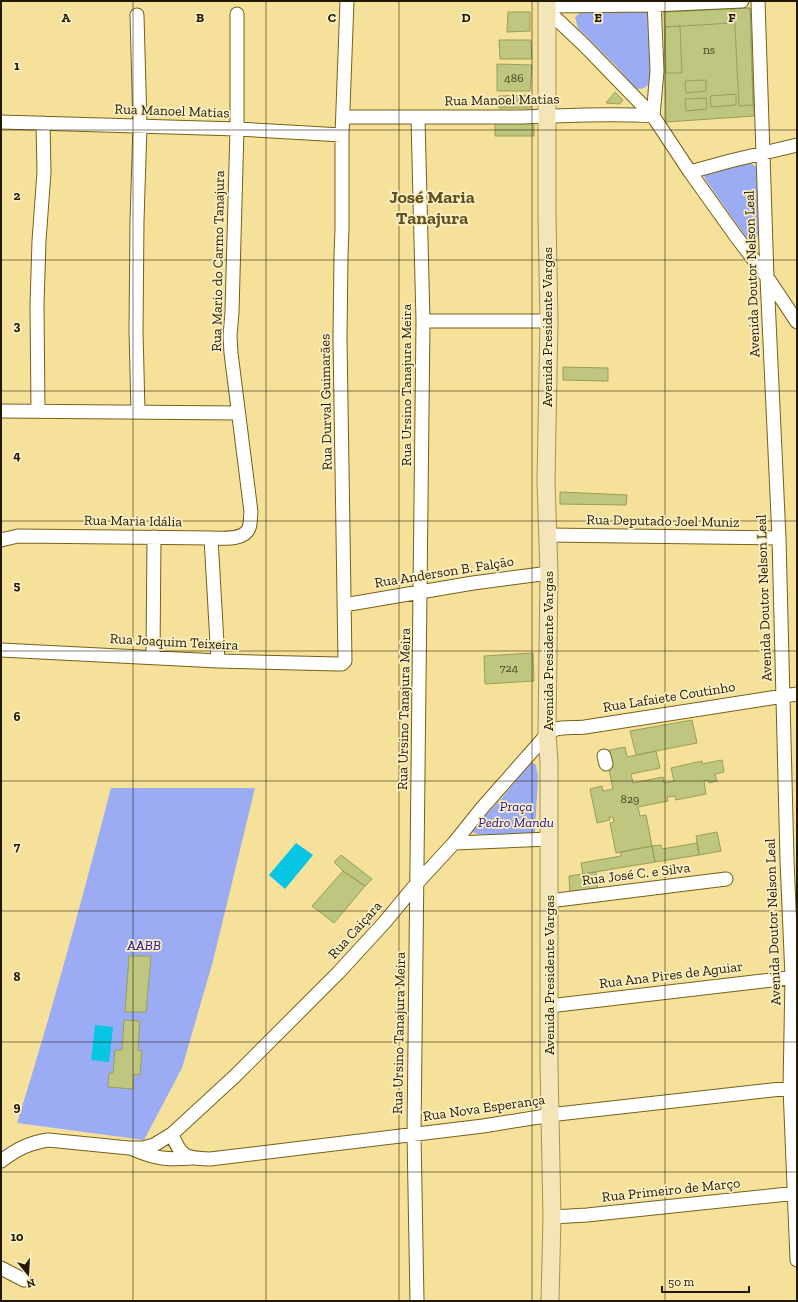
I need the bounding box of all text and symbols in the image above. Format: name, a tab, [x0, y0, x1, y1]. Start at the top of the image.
text: A	[62, 10, 71, 25]
text: B	[196, 10, 204, 25]
text: C	[328, 10, 336, 25]
text: D	[461, 10, 471, 25]
text: E	[594, 10, 602, 25]
text: F	[728, 10, 736, 25]
house number: ns	[703, 43, 715, 57]
text: 1	[14, 58, 20, 73]
house number: 486	[504, 71, 524, 85]
street label: Rua Manoel Matias	[444, 90, 560, 110]
street label: Rua Manoel Matias	[114, 100, 230, 122]
street label: Rua Mario do Carmo Tanajura	[208, 170, 228, 352]
district label: José Maria Tanajura	[389, 186, 475, 229]
text: 2	[14, 188, 21, 203]
street label: Avenida Doutor Nelson Leal	[741, 190, 763, 358]
street label: Avenida Presidente Vargas	[539, 247, 556, 407]
street label: Rua Ursino Tanajura Meira	[398, 304, 415, 466]
text: 3	[14, 318, 21, 333]
street label: Rua Durval Guimarães	[316, 334, 336, 470]
text: 4	[13, 448, 21, 463]
street label: Rua Deputado Joel Muniz	[586, 511, 740, 531]
street label: Rua Maria Idália	[84, 512, 182, 530]
street label: Avenida Doutor Nelson Leal	[753, 514, 775, 682]
street label: Rua Anderson B. Falção	[373, 553, 515, 591]
street label: Avenida Presidente Vargas	[540, 571, 557, 731]
text: 5	[14, 578, 21, 593]
street label: Rua Ursino Tanajura Meira	[394, 627, 414, 790]
street label: Rua Joaquim Teixeira	[109, 630, 239, 654]
house number: 724	[500, 661, 519, 675]
street label: Rua Lafaiete Coutinho	[602, 678, 736, 716]
text: 6	[14, 709, 21, 724]
house number: 829	[620, 792, 640, 806]
park label: Praça Pedro Mandu	[478, 798, 554, 831]
street label: Avenida Doutor Nelson Leal	[762, 838, 784, 1006]
text: 7	[14, 839, 21, 854]
street label: Rua José C. e Silva	[581, 859, 691, 889]
street label: Avenida Presidente Vargas	[541, 895, 558, 1055]
street label: Rua Caiçara	[325, 897, 386, 962]
park label: AABB	[126, 937, 161, 954]
street label: Rua Ursino Tanajura Meira	[389, 951, 409, 1114]
street label: Rua Ana Pires de Aguiar	[598, 958, 744, 992]
text: 8	[13, 969, 21, 984]
street label: Rua Nova Esperança	[422, 1091, 546, 1125]
text: 9	[14, 1099, 21, 1114]
street label: Rua Primeiro de Março	[601, 1174, 741, 1206]
text: 10	[11, 1229, 24, 1244]
north arrow	[8, 1254, 48, 1294]
scale bar	[662, 1268, 749, 1294]
text: 50 m	[668, 1275, 695, 1289]
text: N	[24, 1276, 37, 1291]

